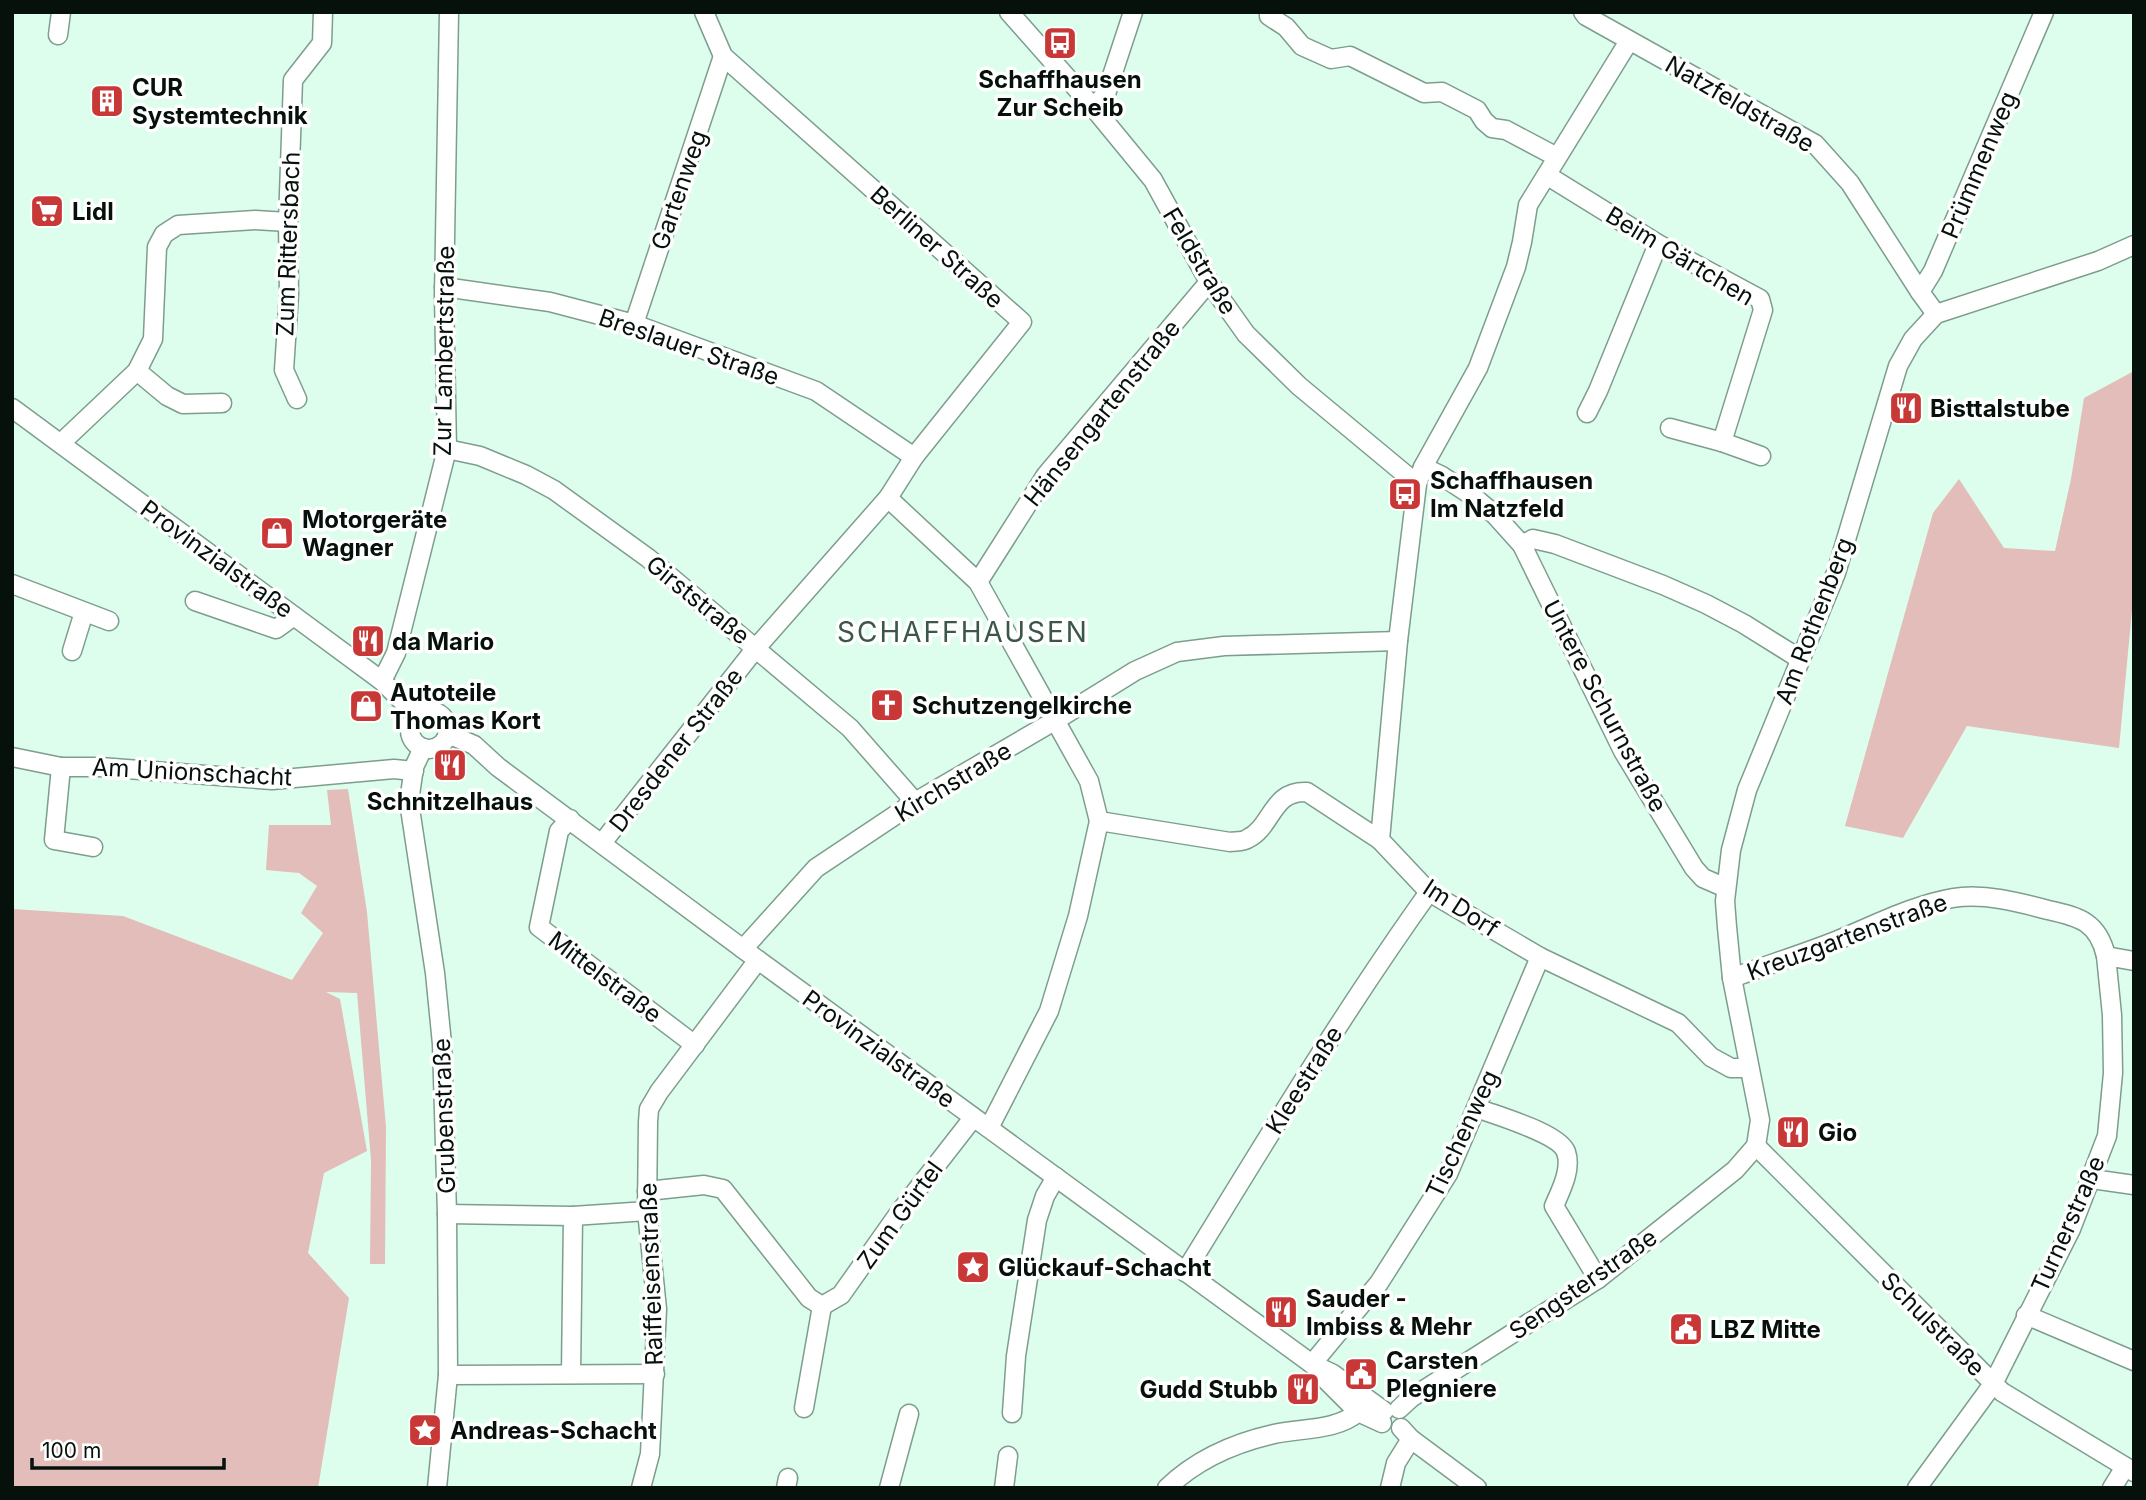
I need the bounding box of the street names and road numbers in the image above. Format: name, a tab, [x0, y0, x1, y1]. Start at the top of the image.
street label: Natzfeldstraße	[1660, 50, 1820, 158]
street label: Prümmenweg	[1935, 87, 2023, 243]
street label: Gartenweg	[645, 126, 713, 254]
street label: Zum Rittersbach	[270, 151, 306, 337]
street label: Berliner Straße	[864, 180, 1010, 314]
street label: Beim Gärtchen	[1601, 200, 1759, 312]
street label: Feldstraße	[1157, 202, 1243, 320]
street label: Zur Lambertstraße	[428, 245, 460, 457]
street label: Breslauer Straße	[595, 303, 783, 391]
street label: Hänsengartenstraße	[1018, 314, 1186, 512]
street label: Provinzialstraße	[135, 494, 299, 624]
street label: Am Rothenberg	[1769, 534, 1859, 708]
street label: Girststraße	[640, 549, 756, 651]
street label: Untere Schurnstraße	[1537, 595, 1673, 817]
street label: Dresdener Straße	[603, 662, 749, 838]
street label: Kirchstraße	[890, 736, 1016, 828]
street label: Am Unionschacht	[91, 752, 293, 792]
street label: Im Dorf	[1418, 873, 1504, 943]
street label: Kreuzgartenstraße	[1743, 887, 1951, 987]
street label: Mittelstraße	[543, 925, 667, 1029]
street label: Provinzialstraße	[797, 984, 961, 1114]
street label: Kleestraße	[1259, 1021, 1349, 1139]
street label: Grubenstraße	[427, 1038, 461, 1194]
street label: Tischenweg	[1420, 1065, 1504, 1203]
street label: Turnerstraße	[2025, 1151, 2111, 1297]
street label: Zum Gürtel	[851, 1156, 949, 1274]
street label: Raiffeisenstraße	[633, 1182, 669, 1366]
street label: Sengsterstraße	[1504, 1222, 1662, 1346]
street label: Schulstraße	[1875, 1266, 1991, 1382]

